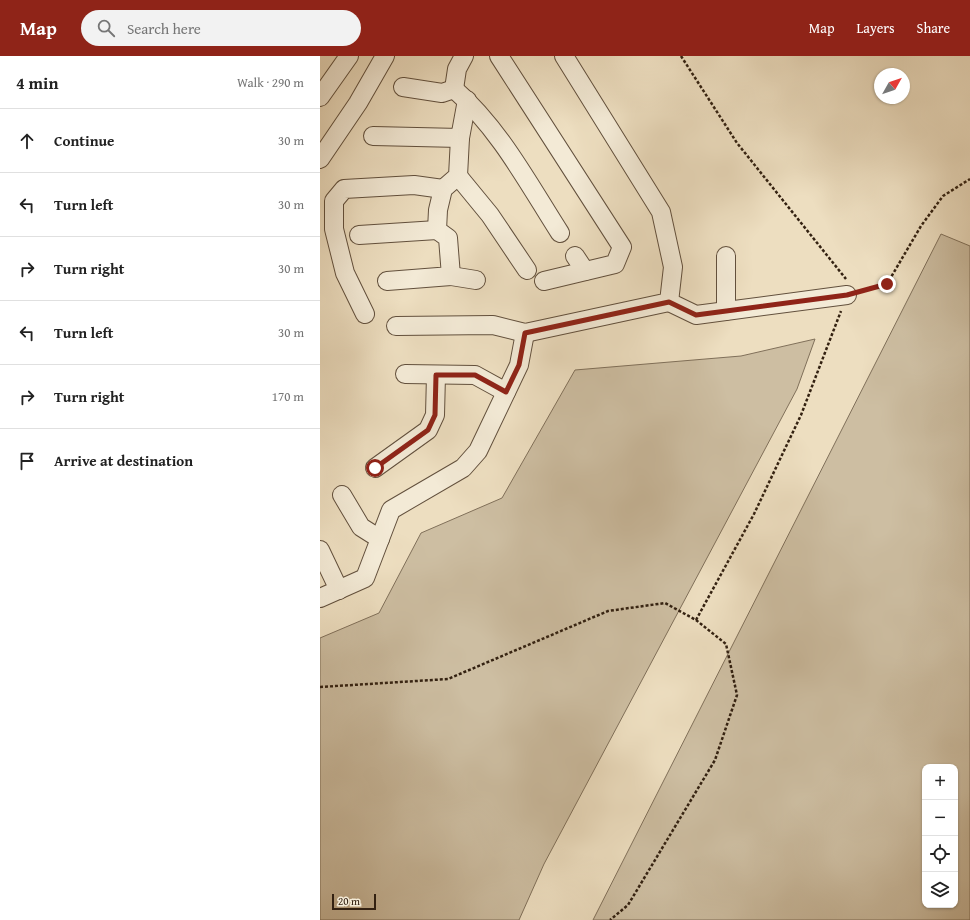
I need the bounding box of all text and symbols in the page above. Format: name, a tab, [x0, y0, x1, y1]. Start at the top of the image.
search box	[81, 10, 361, 46]
text: Map	[20, 14, 57, 42]
icon: search	[95, 17, 117, 39]
text: Search here	[127, 18, 201, 39]
text: Map	[809, 18, 835, 38]
text: Layers	[857, 18, 895, 38]
text: Share	[917, 18, 950, 38]
north arrow	[874, 68, 910, 104]
text: 4 min	[16, 70, 58, 95]
text: Walk · 290 m	[237, 73, 304, 92]
icon: ahead	[16, 130, 38, 152]
text: Continue	[54, 130, 115, 151]
text: 30 m	[278, 131, 304, 150]
icon: left	[16, 194, 38, 216]
text: Turn left	[54, 194, 113, 215]
text: 30 m	[278, 195, 304, 214]
icon: right	[16, 258, 38, 280]
text: Turn right	[54, 258, 125, 279]
text: 30 m	[278, 259, 304, 278]
route end	[878, 275, 896, 293]
icon: left	[16, 322, 38, 344]
text: Turn left	[54, 322, 113, 343]
text: 30 m	[278, 323, 304, 342]
icon: right	[16, 386, 38, 408]
text: Turn right	[54, 386, 125, 407]
text: 170 m	[272, 387, 304, 406]
icon: arrive	[16, 450, 38, 472]
text: Arrive at destination	[54, 450, 193, 471]
route start	[366, 459, 384, 477]
map controls	[922, 764, 958, 908]
button: +	[922, 764, 958, 800]
button: −	[922, 800, 958, 836]
button: locate	[922, 836, 958, 872]
button: layers	[922, 872, 958, 908]
scale bar	[332, 892, 376, 911]
text: 20 m	[338, 893, 360, 909]

